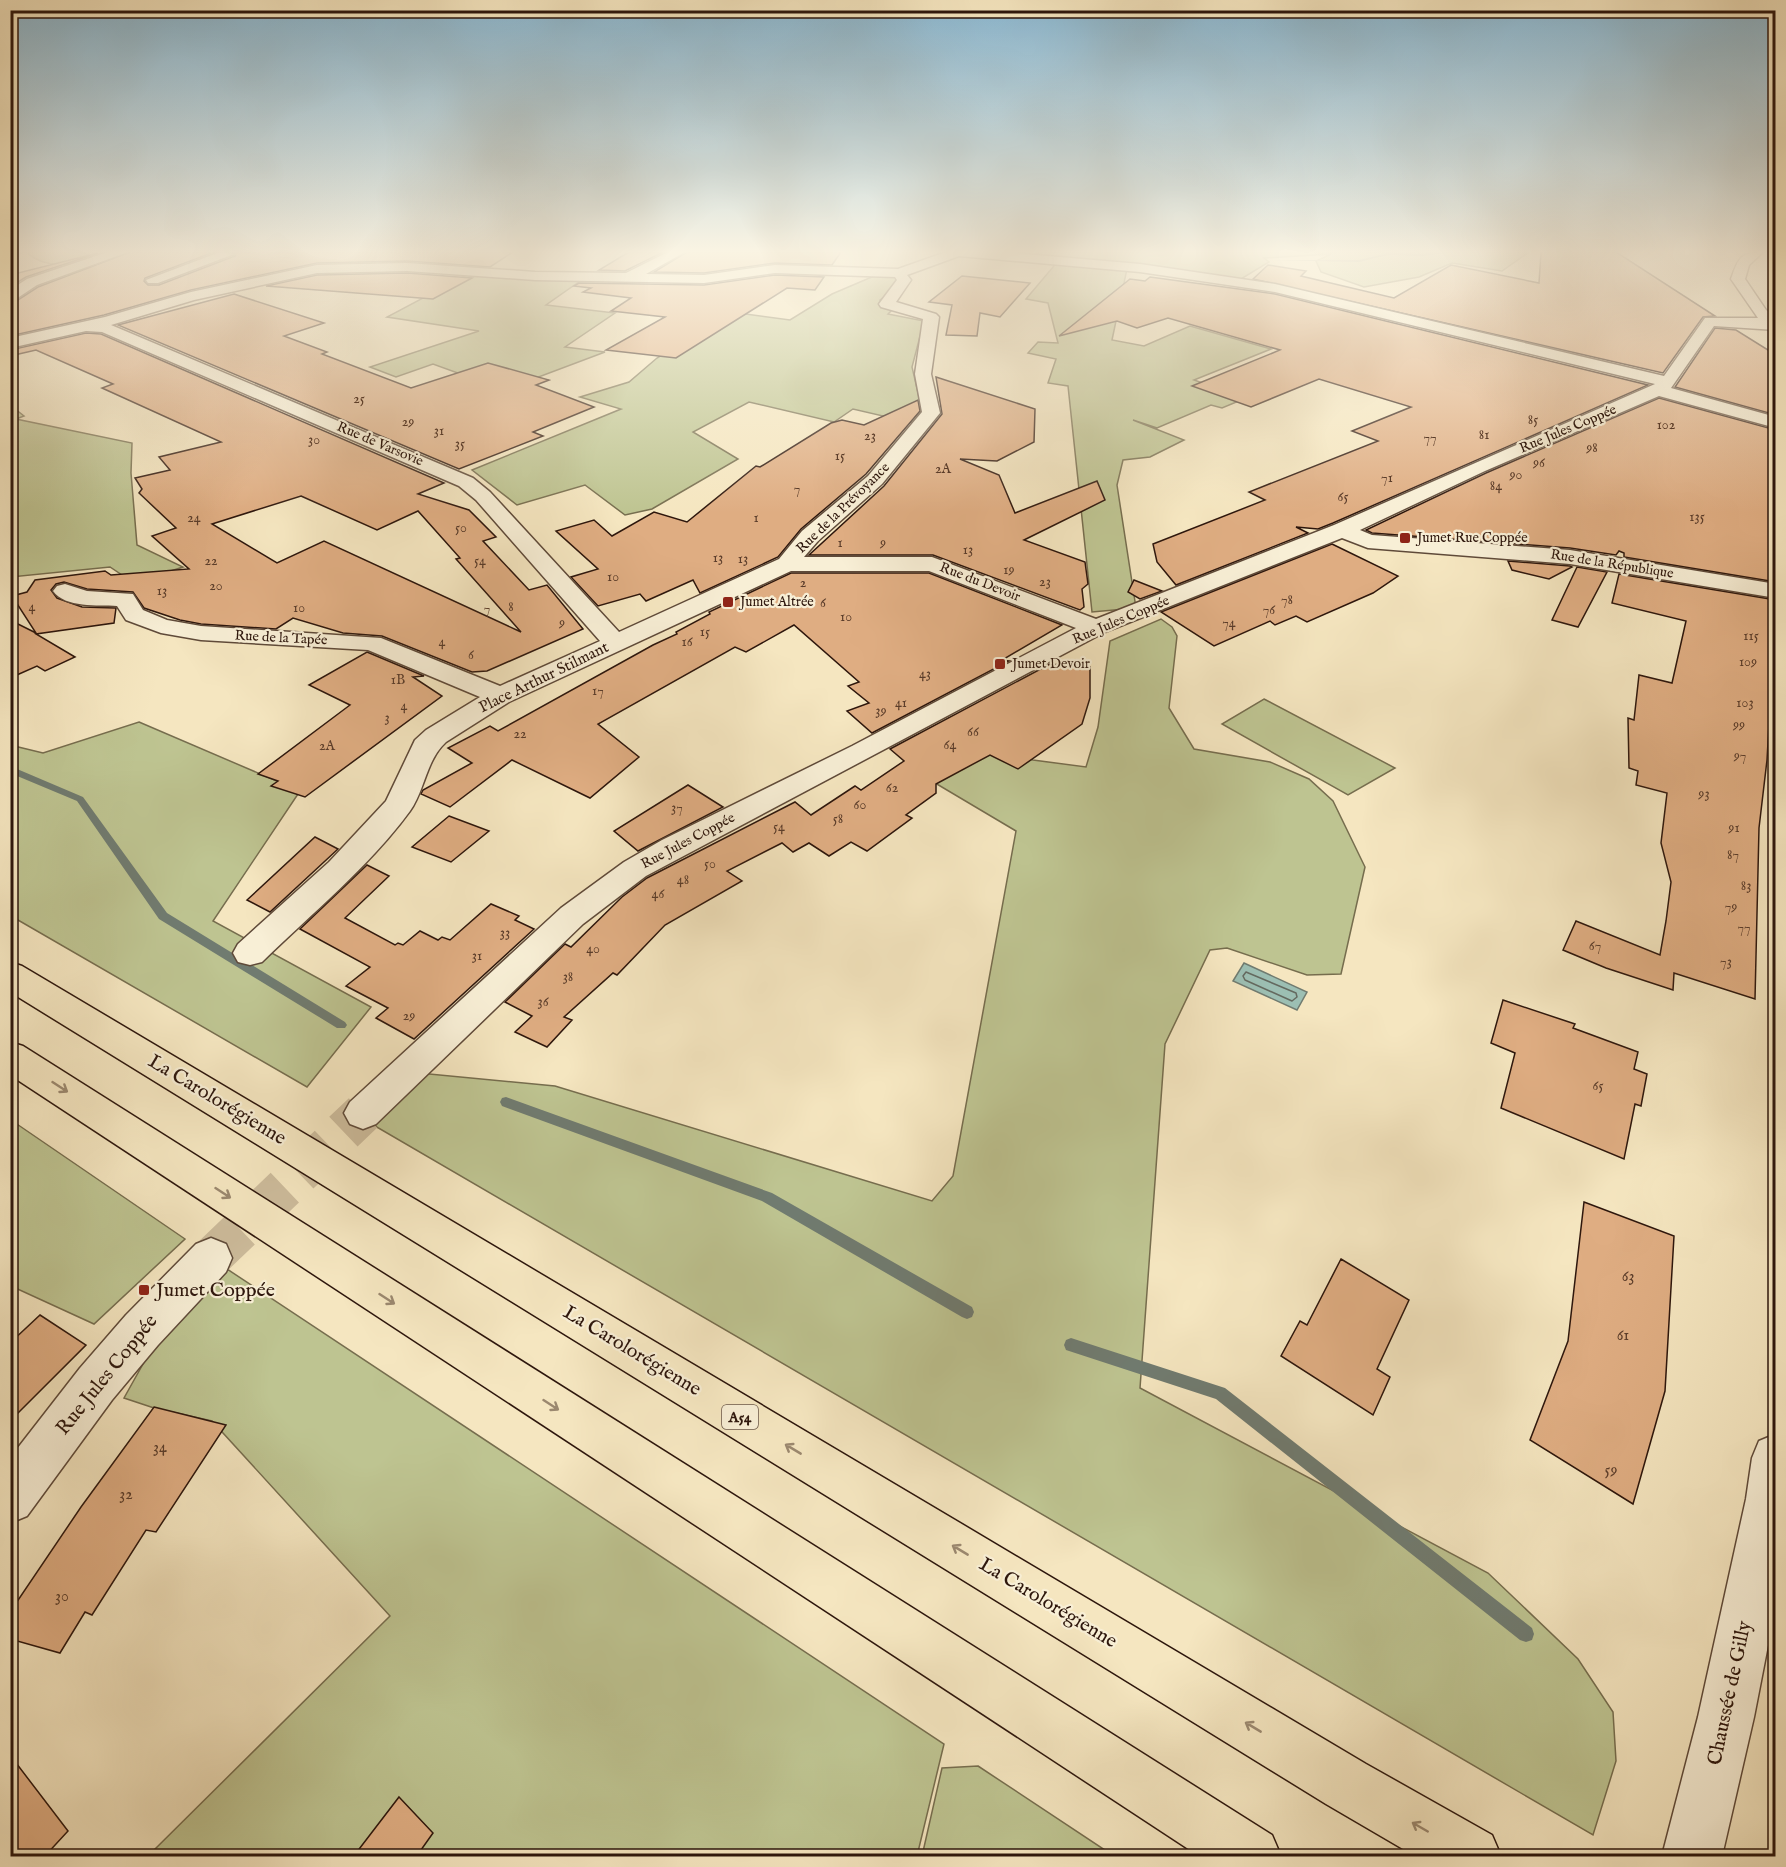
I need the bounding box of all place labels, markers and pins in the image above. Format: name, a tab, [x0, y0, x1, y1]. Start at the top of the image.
place label: Jumet Rue Coppée	[1415, 529, 1528, 547]
marker: Jumet Rue Coppée	[1398, 531, 1412, 545]
place label: Jumet Altrée	[738, 593, 814, 611]
marker: Jumet Altrée	[721, 595, 735, 609]
place label: Jumet Devoir	[1010, 655, 1090, 673]
marker: Jumet Devoir	[993, 657, 1007, 671]
place label: Jumet Coppée	[154, 1278, 275, 1303]
marker: Jumet Coppée	[137, 1283, 151, 1297]

